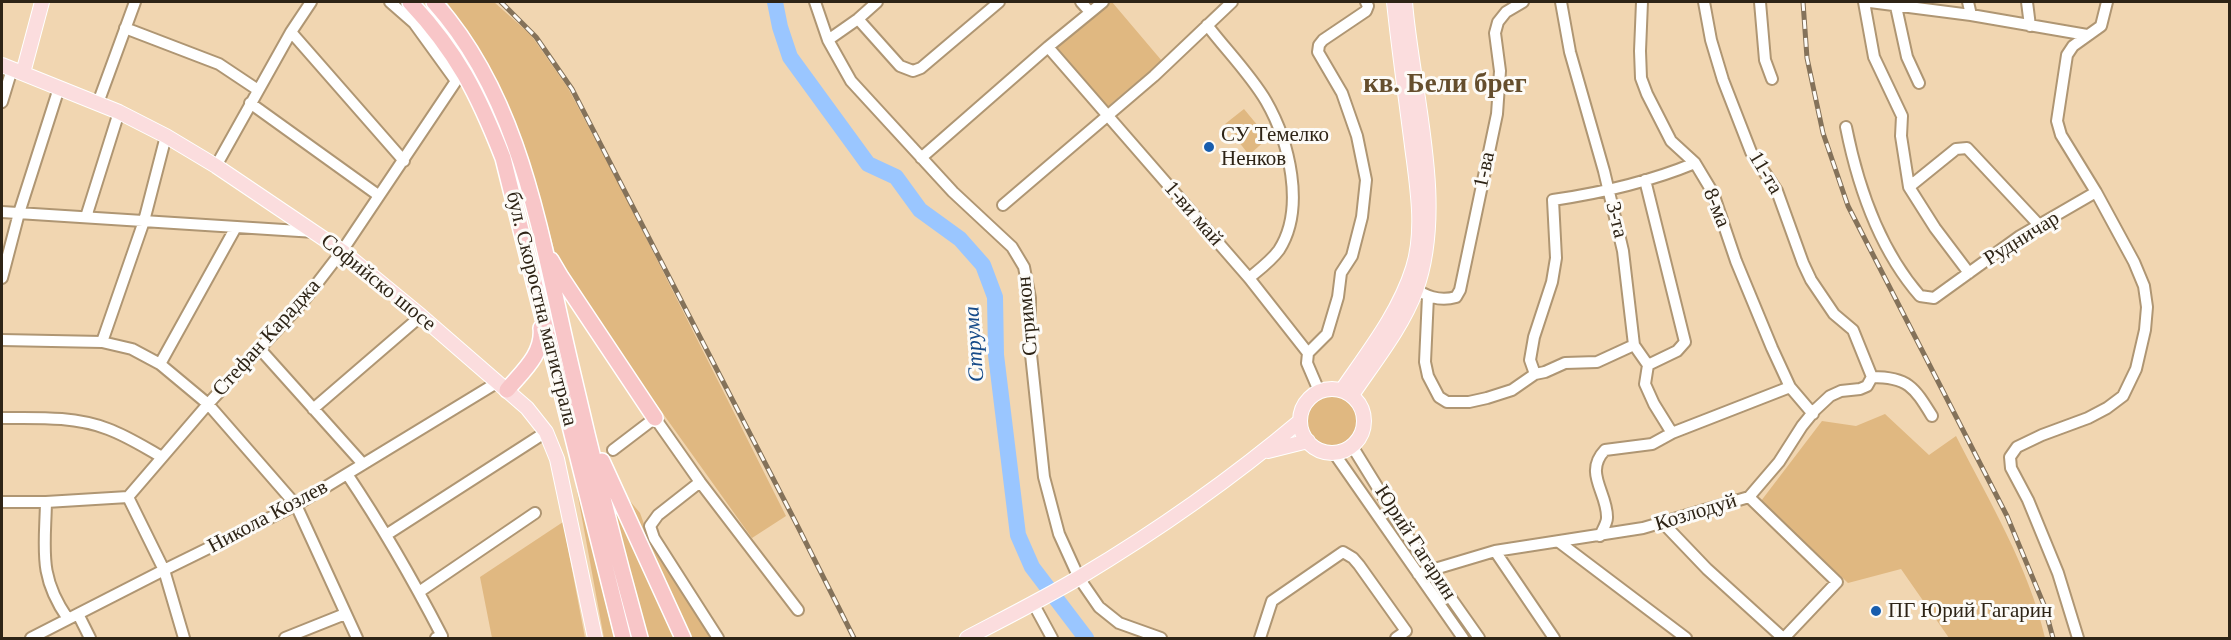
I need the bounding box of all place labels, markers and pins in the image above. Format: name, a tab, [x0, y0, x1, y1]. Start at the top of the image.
place label: СУ Темелко Ненков	[1221, 122, 1329, 172]
marker: СУ Темелко Ненков	[1202, 140, 1216, 154]
place label: ПГ Юрий Гагарин	[1888, 598, 2052, 624]
marker: ПГ Юрий Гагарин	[1869, 604, 1883, 618]

